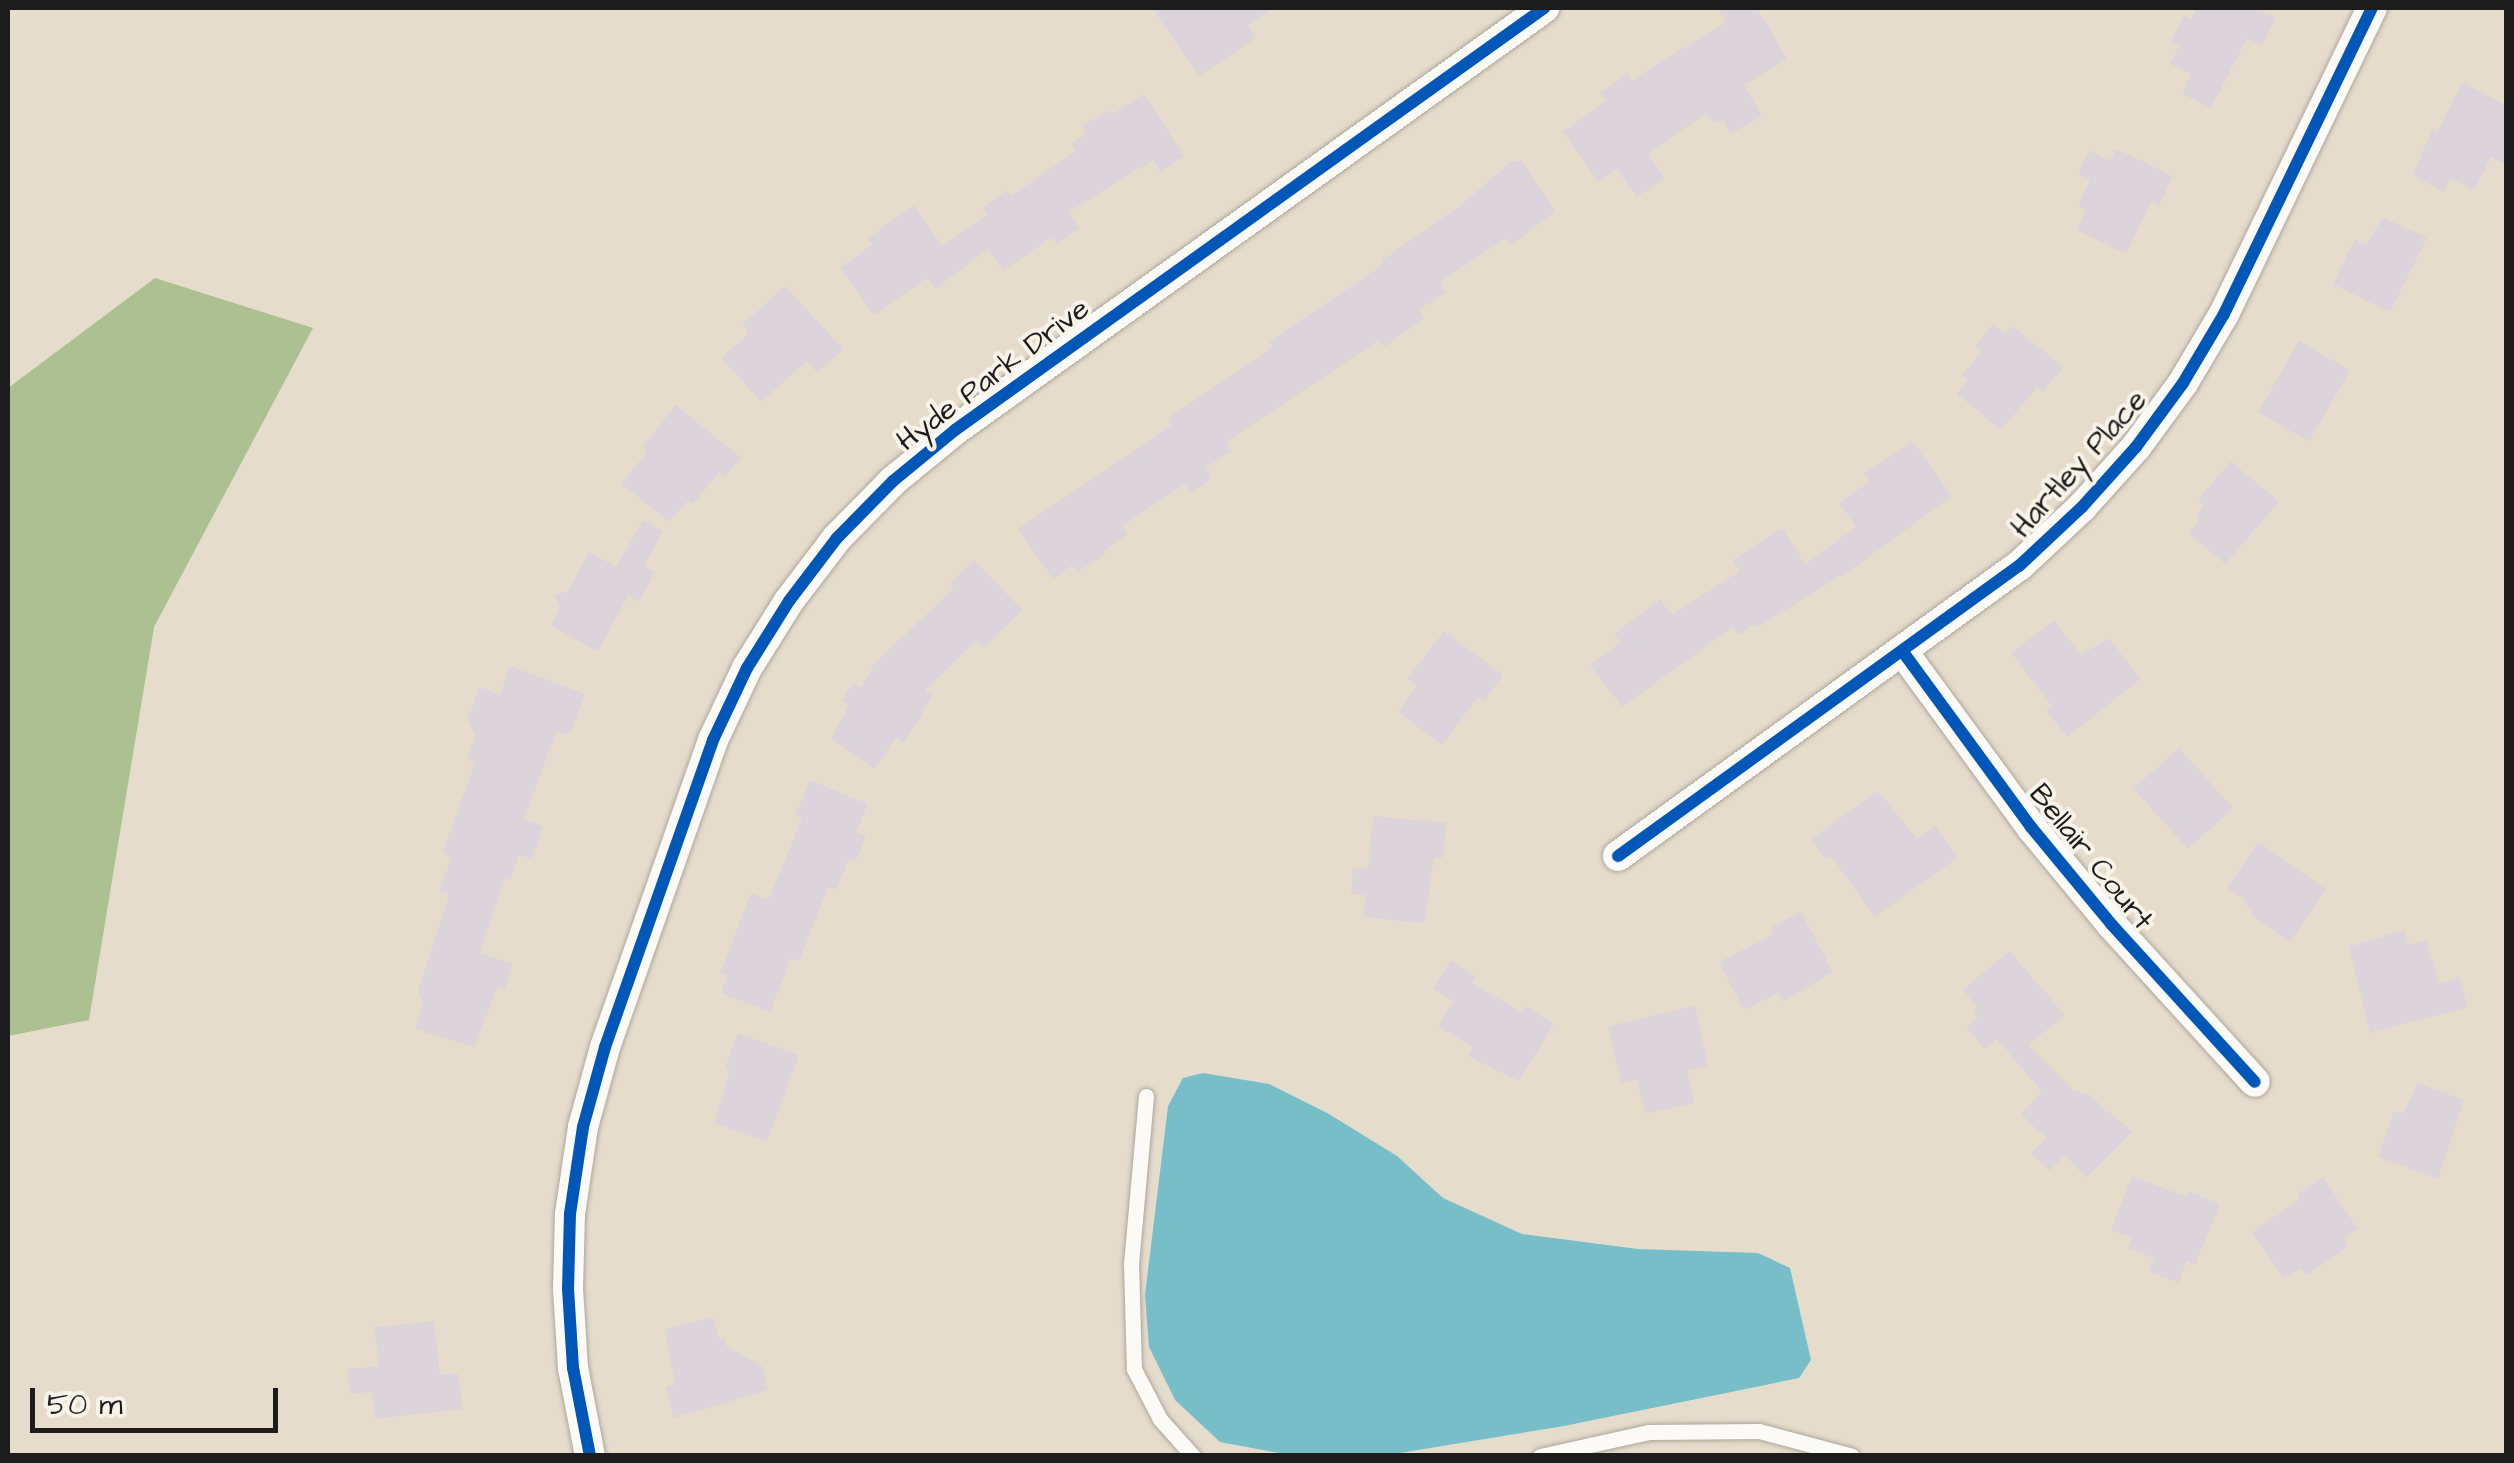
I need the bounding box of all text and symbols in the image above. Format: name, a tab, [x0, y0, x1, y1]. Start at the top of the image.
street label: Hyde Park Drive	[890, 291, 1096, 459]
street label: Hartley Place	[2003, 383, 2155, 545]
street label: Bellair Court	[2021, 777, 2161, 937]
scale bar	[35, 1368, 282, 1430]
text: 50 m	[47, 1384, 123, 1426]

